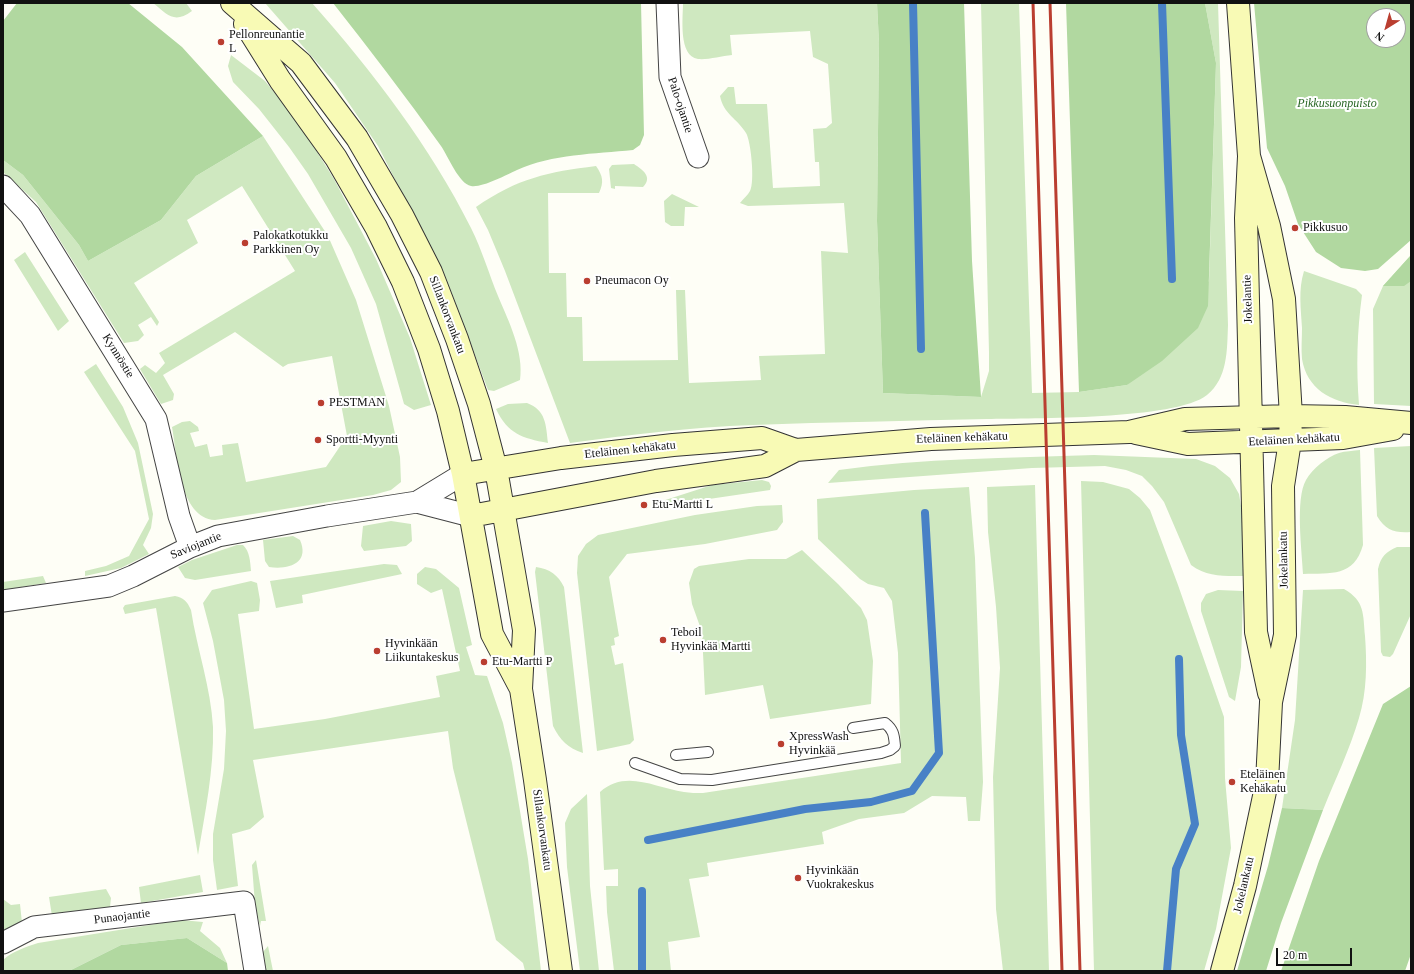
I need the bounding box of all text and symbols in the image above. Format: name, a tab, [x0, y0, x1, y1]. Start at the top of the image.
north arrow	[1366, 8, 1406, 48]
place label: Pellonreunantie L	[229, 28, 304, 56]
text: N	[1373, 30, 1386, 44]
marker: Pellonreunantie L	[216, 37, 226, 47]
street label: Palo-ojantie	[664, 75, 696, 135]
park label: Pikkusuonpuisto	[1297, 97, 1377, 111]
place label: Pikkusuo	[1303, 221, 1348, 235]
marker: Pikkusuo	[1290, 223, 1300, 233]
place label: Palokatkotukku Parkkinen Oy	[253, 229, 328, 257]
marker: Palokatkotukku Parkkinen Oy	[240, 238, 250, 248]
street label: Sillankorvankatu	[426, 274, 468, 356]
place label: Pneumacon Oy	[595, 274, 669, 288]
street label: Jokelantie	[1240, 274, 1256, 324]
marker: Pneumacon Oy	[582, 276, 592, 286]
street label: Kynnöstie	[99, 331, 137, 381]
place label: PESTMAN	[329, 396, 385, 410]
marker: PESTMAN	[316, 398, 326, 408]
street label: Eteläinen kehäkatu	[916, 429, 1008, 447]
street label: Eteläinen kehäkatu	[1248, 430, 1340, 450]
place label: Sportti-Myynti	[326, 433, 398, 447]
marker: Sportti-Myynti	[313, 435, 323, 445]
street label: Eteläinen kehäkatu	[584, 438, 676, 462]
place label: Etu-Martti L	[652, 498, 713, 512]
marker: Etu-Martti L	[639, 500, 649, 510]
street label: Saviojantie	[168, 529, 224, 563]
street label: Jokelankatu	[1276, 531, 1292, 589]
place label: Teboil Hyvinkää Martti	[671, 626, 751, 654]
marker: Teboil Hyvinkää Martti	[658, 635, 668, 645]
place label: Hyvinkään Liikuntakeskus	[385, 637, 458, 665]
marker: Hyvinkään Liikuntakeskus	[372, 646, 382, 656]
place label: Etu-Martti P	[492, 655, 552, 669]
marker: Etu-Martti P	[479, 657, 489, 667]
place label: XpressWash Hyvinkää	[789, 730, 849, 758]
marker: XpressWash Hyvinkää	[776, 739, 786, 749]
place label: Eteläinen Kehäkatu	[1240, 768, 1286, 796]
marker: Eteläinen Kehäkatu	[1227, 777, 1237, 787]
street label: Sillankorvankatu	[529, 788, 555, 872]
street label: Jokelankatu	[1231, 855, 1257, 915]
place label: Hyvinkään Vuokrakeskus	[806, 864, 874, 892]
marker: Hyvinkään Vuokrakeskus	[793, 873, 803, 883]
street label: Punaojantie	[93, 906, 151, 928]
scale bar	[1278, 940, 1354, 966]
text: 20 m	[1283, 948, 1307, 962]

